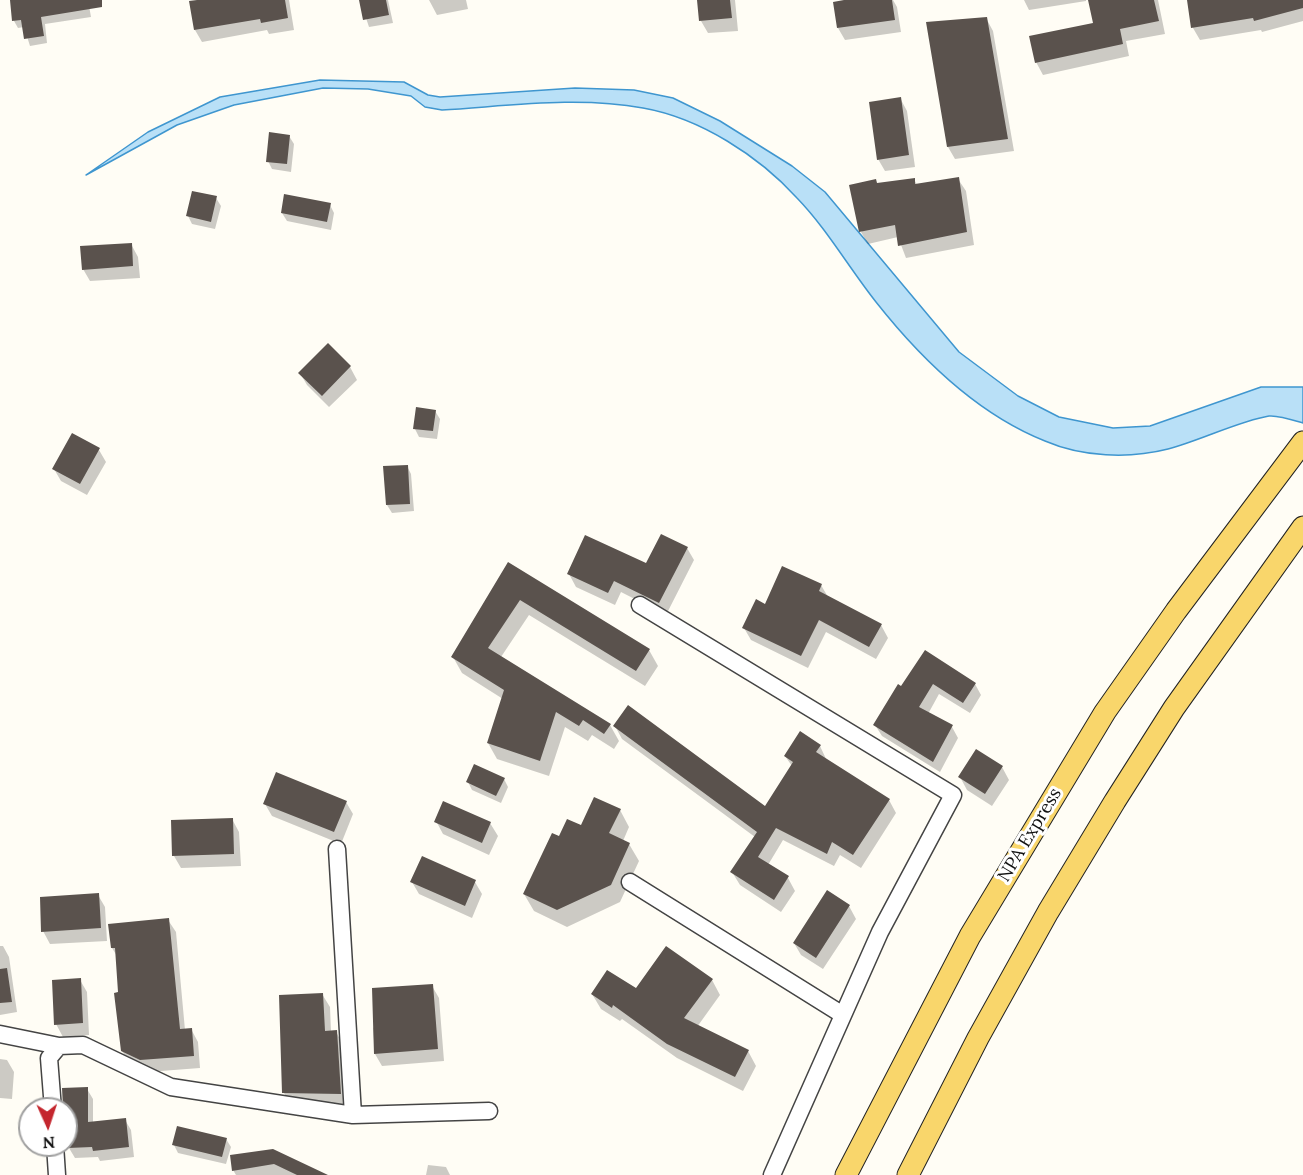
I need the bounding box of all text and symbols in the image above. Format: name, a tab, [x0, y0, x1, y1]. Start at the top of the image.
street label: NPA Express	[994, 784, 1066, 886]
north arrow	[18, 1097, 78, 1157]
text: N	[42, 1133, 56, 1153]

